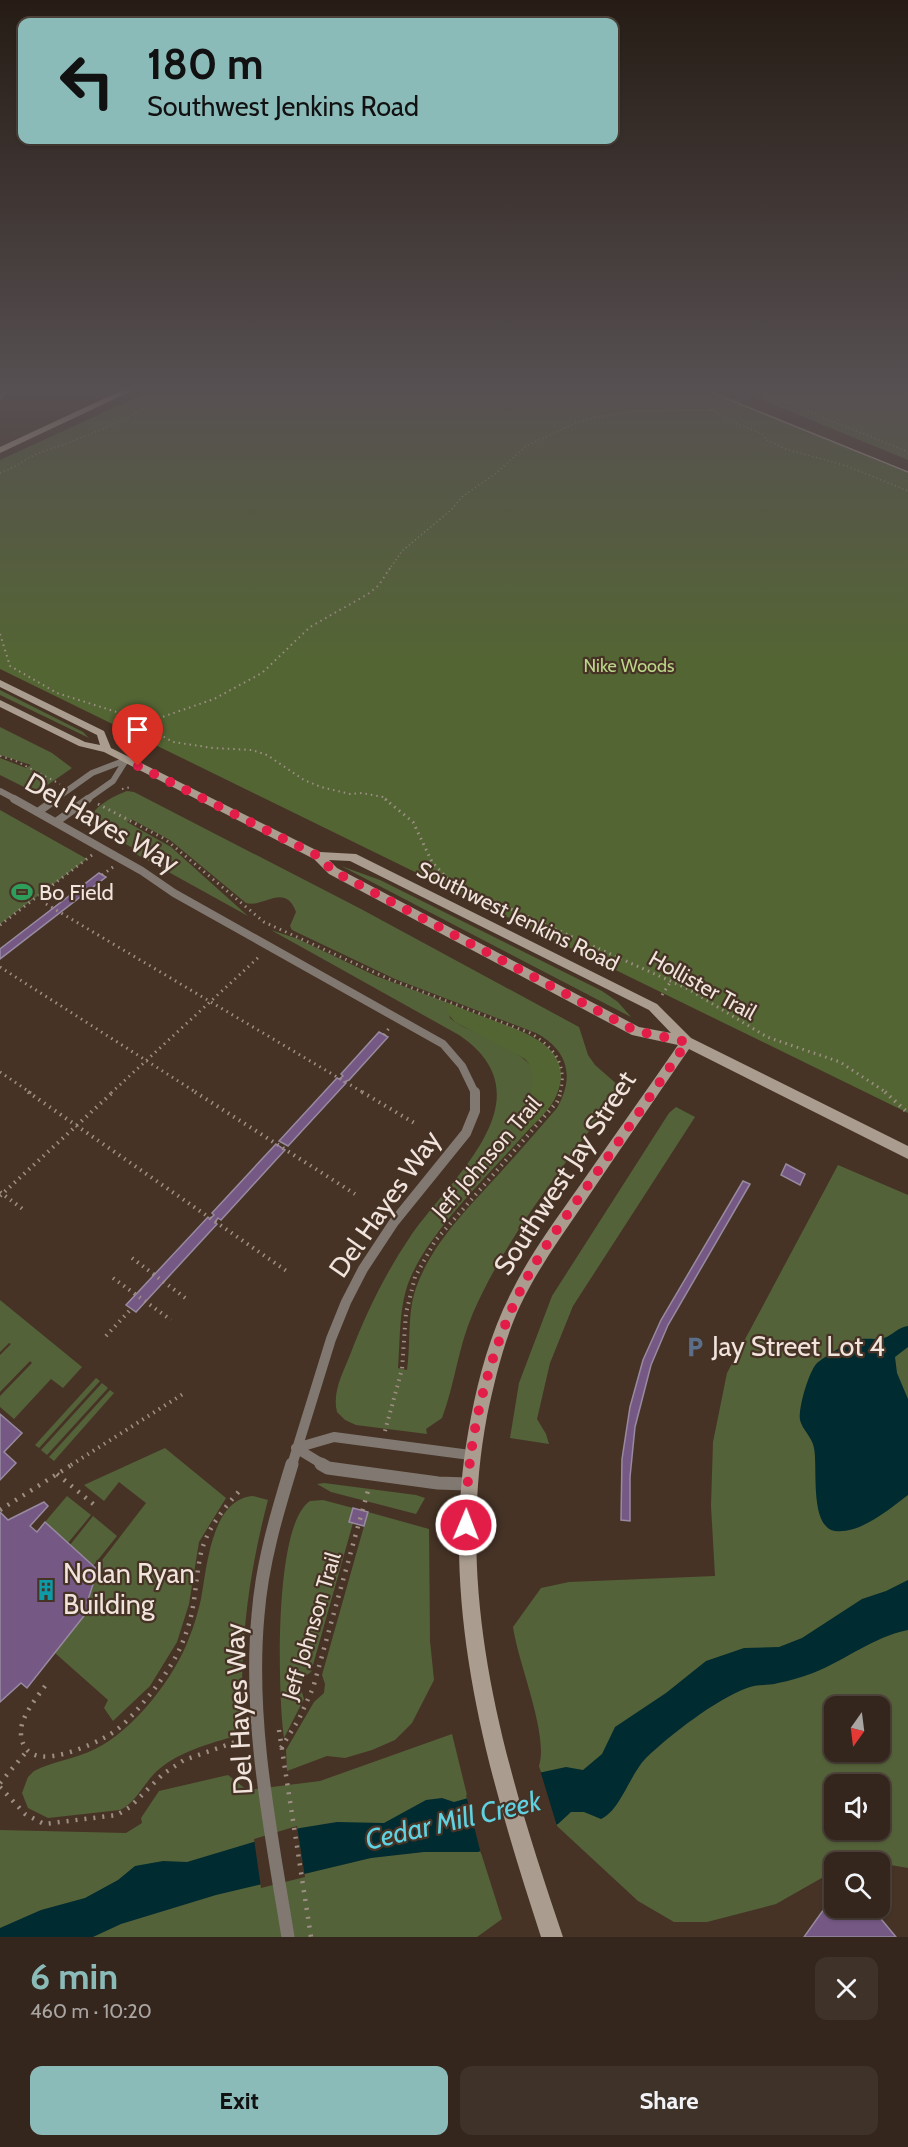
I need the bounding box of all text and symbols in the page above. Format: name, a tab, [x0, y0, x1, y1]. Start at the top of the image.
text: 180 m	[147, 38, 263, 90]
icon: left	[48, 42, 126, 120]
text: Southwest Jenkins Road	[147, 90, 419, 123]
park label: Nike Woods	[584, 655, 674, 677]
pin	[112, 704, 163, 766]
icon: arrive	[121, 713, 154, 746]
street label: Del Hayes Way	[20, 765, 185, 880]
street label: Southwest Jenkins Road	[412, 856, 623, 977]
place label: Bo Field	[39, 879, 114, 906]
sports icon: Bo Field	[10, 880, 34, 904]
street label: Hollister Trail	[644, 945, 762, 1026]
street label: Southwest Jay Street	[486, 1065, 643, 1281]
street label: Jeff Johnson Trail	[425, 1090, 547, 1225]
street label: Del Hayes Way	[322, 1124, 448, 1284]
place label: Jay Street Lot 4	[711, 1330, 885, 1363]
parking icon: Jay Street Lot 4	[683, 1335, 707, 1359]
position arrow	[434, 1493, 498, 1557]
street label: Jeff Johnson Trail	[276, 1548, 347, 1704]
place label: Nolan Ryan Building	[63, 1557, 195, 1621]
building icon: Nolan Ryan Building	[34, 1578, 58, 1602]
street label: Del Hayes Way	[218, 1622, 259, 1796]
north arrow	[824, 1696, 890, 1762]
map controls	[824, 1696, 890, 1918]
button: sound	[824, 1774, 890, 1840]
water label: Cedar Mill Creek	[362, 1783, 545, 1857]
button: search	[824, 1852, 890, 1918]
text: 6 min	[30, 1954, 118, 1998]
button: close	[815, 1957, 878, 2020]
text: 460 m · 10:20	[30, 1999, 152, 2023]
button: Exit	[30, 2066, 448, 2135]
button: Share	[460, 2066, 878, 2135]

